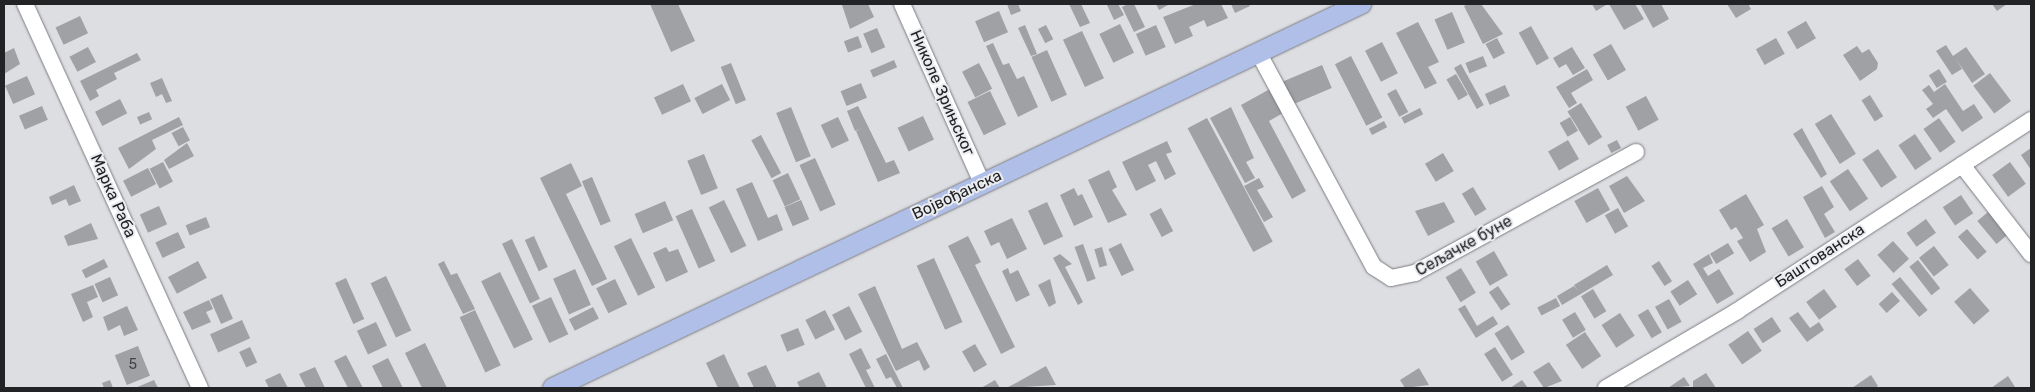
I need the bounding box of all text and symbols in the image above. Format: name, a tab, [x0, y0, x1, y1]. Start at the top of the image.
street label: Николе Зрињског	[906, 27, 978, 159]
street label: Марка Раба	[86, 151, 140, 241]
street label: Војвођанска	[909, 166, 1005, 224]
street label: Сељачке буне	[1412, 212, 1516, 280]
street label: Баштованска	[1772, 220, 1868, 292]
house number: 5	[129, 357, 137, 373]

